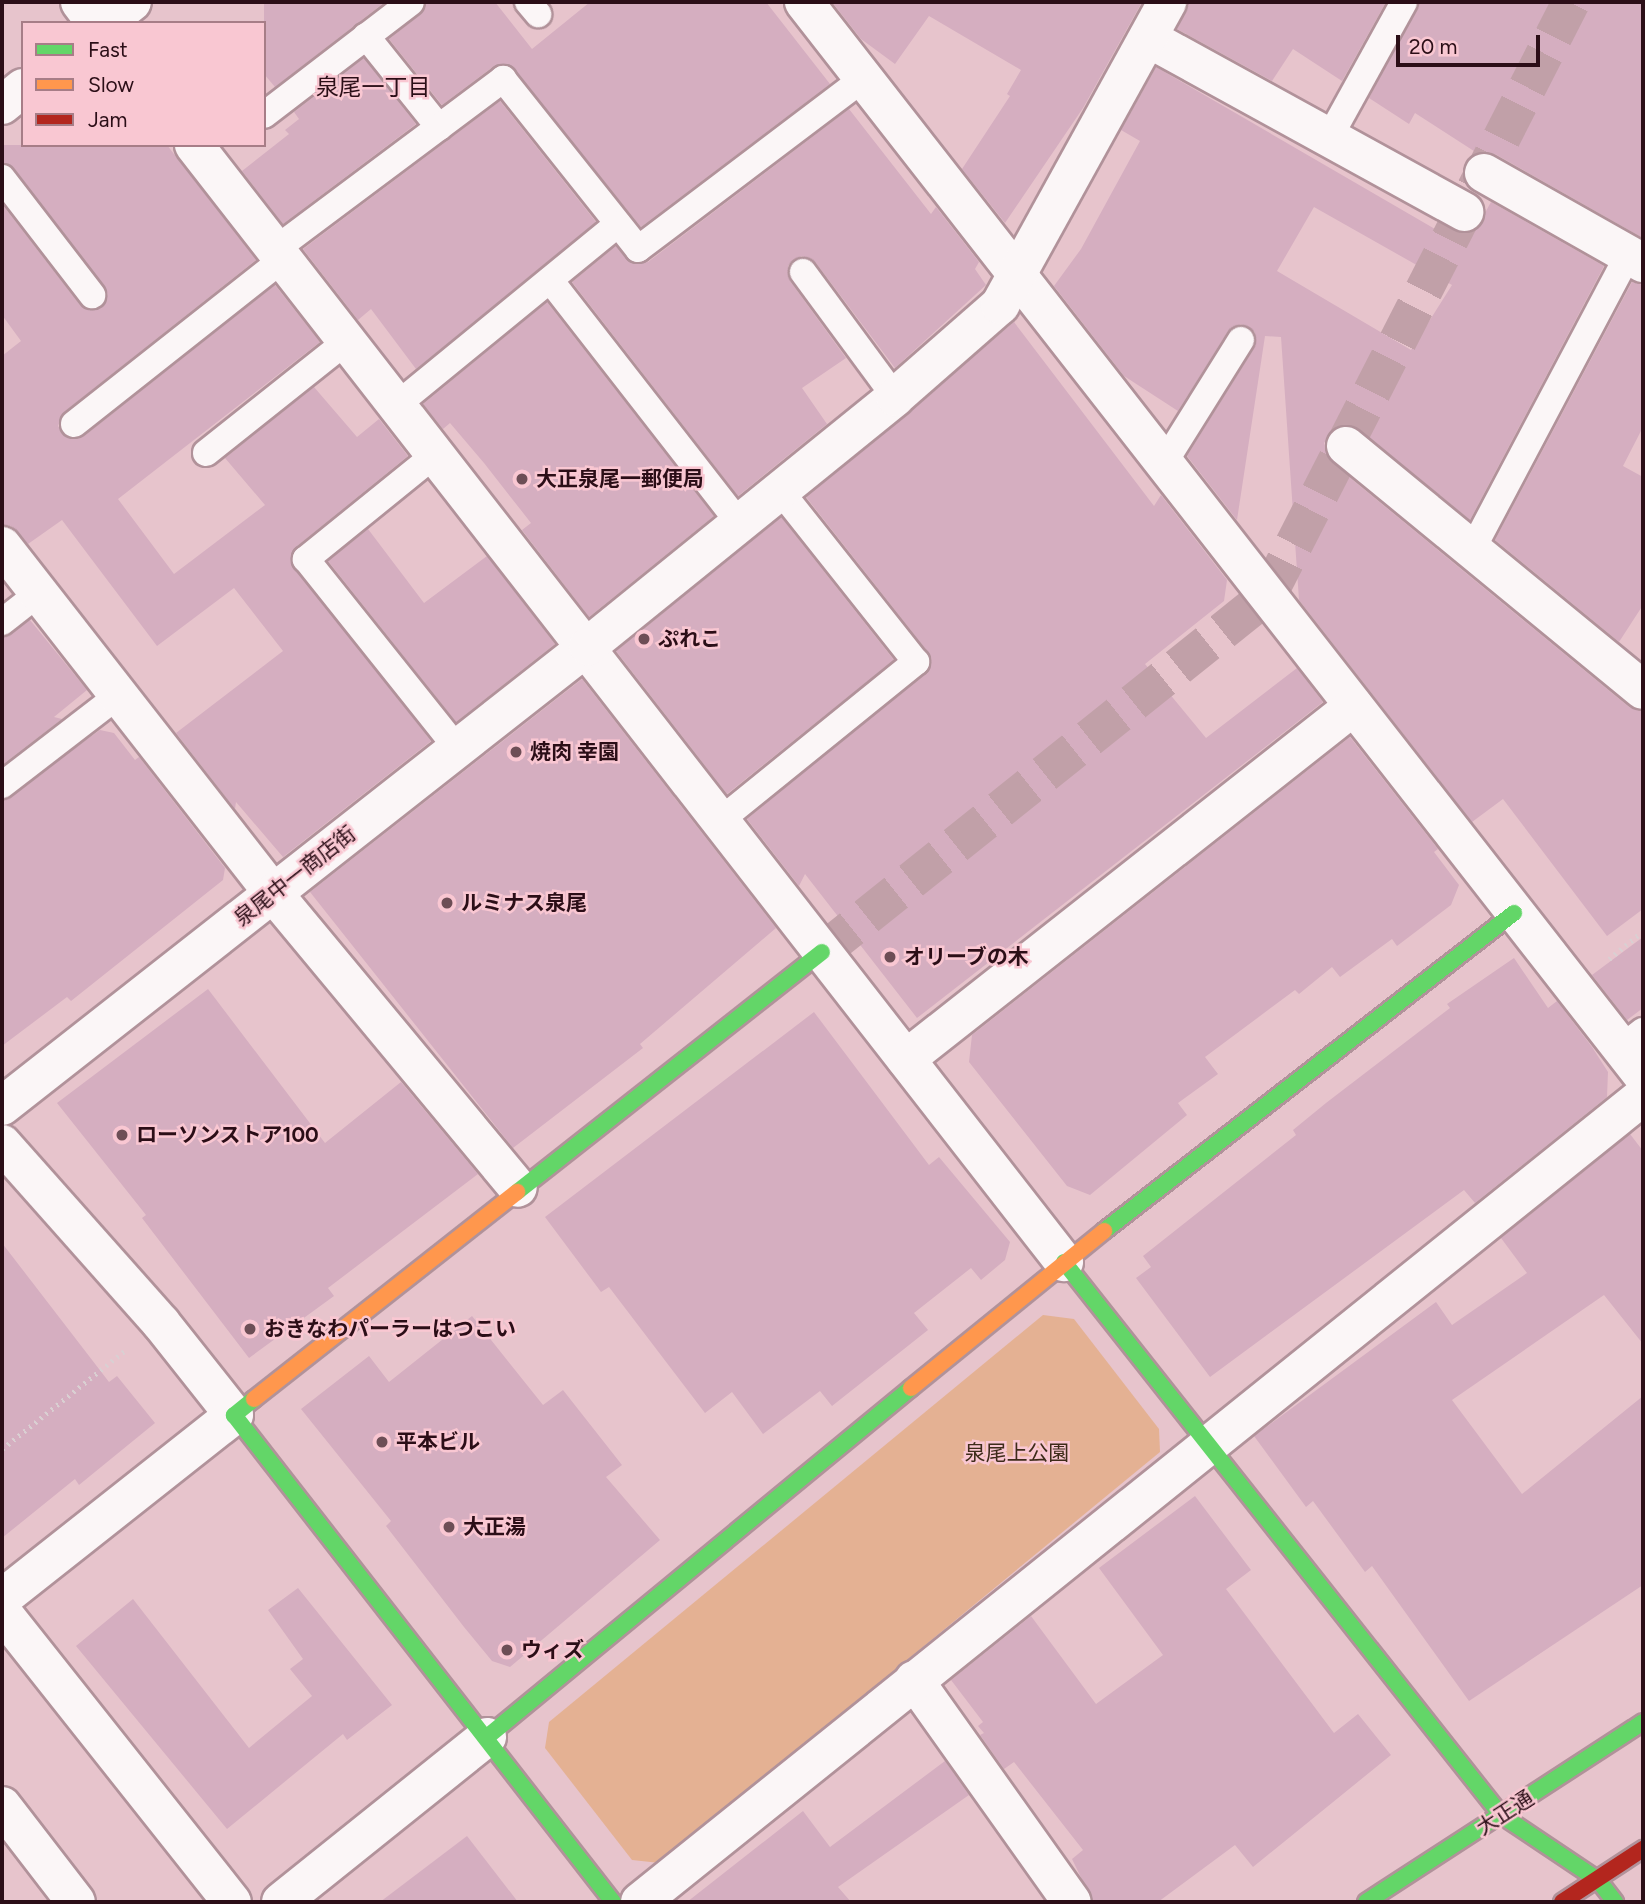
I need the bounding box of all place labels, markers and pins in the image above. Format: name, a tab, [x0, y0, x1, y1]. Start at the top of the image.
place label: 大正泉尾一郵便局	[536, 466, 704, 492]
marker: 大正泉尾一郵便局	[514, 471, 530, 487]
place label: ぷれこ	[658, 626, 721, 652]
marker: ぷれこ	[636, 631, 652, 647]
place label: 焼肉 幸園	[530, 739, 619, 765]
marker: 焼肉 幸園	[508, 744, 524, 760]
place label: ルミナス泉尾	[461, 890, 587, 916]
marker: ルミナス泉尾	[439, 895, 455, 911]
place label: オリーブの木	[904, 944, 1030, 970]
marker: オリーブの木	[882, 949, 898, 965]
place label: ローソンストア100	[136, 1122, 319, 1148]
marker: ローソンストア100	[114, 1127, 130, 1143]
place label: おきなわパーラーはつこい	[264, 1316, 516, 1342]
marker: おきなわパーラーはつこい	[242, 1321, 258, 1337]
place label: 平本ビル	[396, 1429, 480, 1455]
marker: 平本ビル	[374, 1434, 390, 1450]
place label: 大正湯	[463, 1514, 526, 1540]
marker: 大正湯	[441, 1519, 457, 1535]
place label: ウィズ	[521, 1637, 584, 1663]
marker: ウィズ	[499, 1642, 515, 1658]

